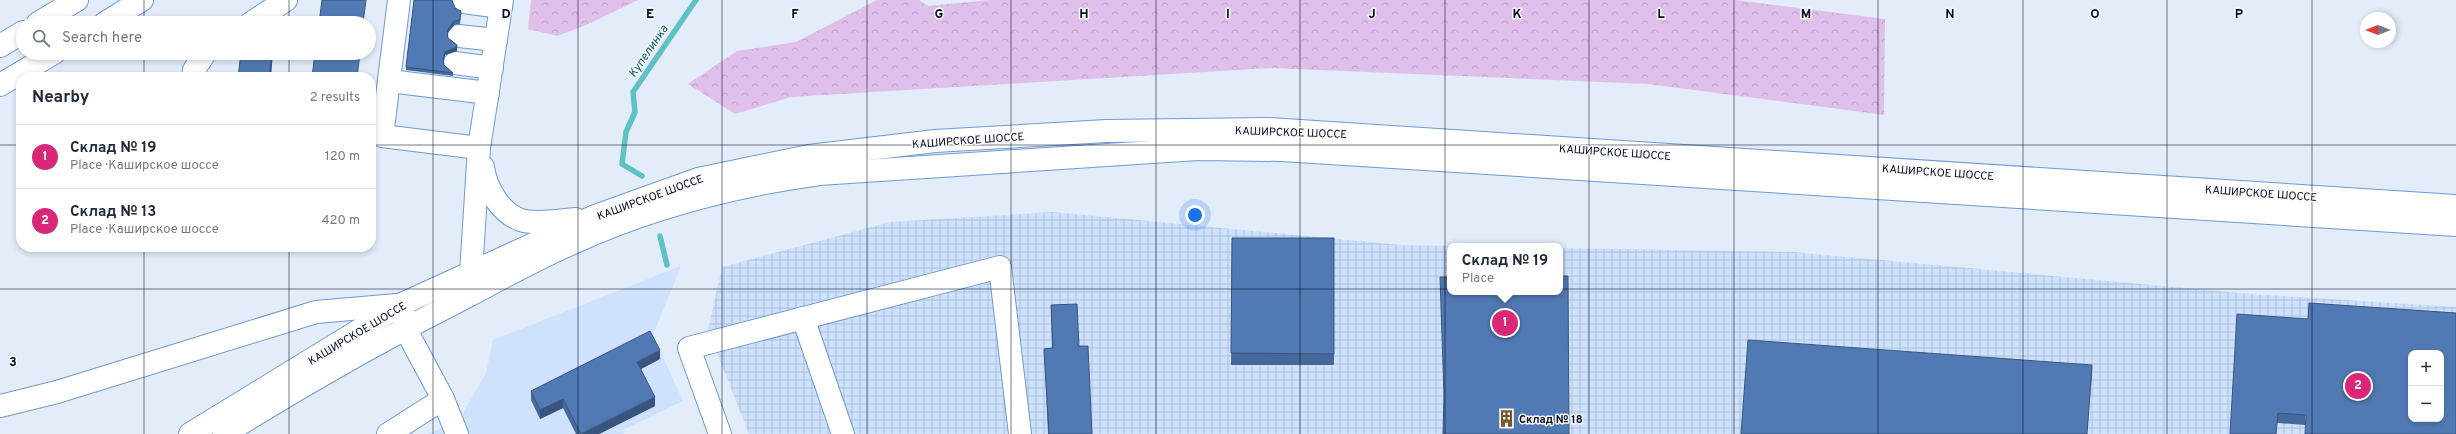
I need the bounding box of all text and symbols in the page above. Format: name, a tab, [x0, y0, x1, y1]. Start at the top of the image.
text: D	[501, 7, 511, 23]
text: E	[646, 7, 654, 23]
text: F	[791, 7, 799, 23]
text: G	[935, 7, 944, 23]
text: H	[1079, 7, 1089, 23]
text: I	[1226, 7, 1230, 23]
text: J	[1368, 7, 1376, 23]
text: K	[1512, 7, 1522, 23]
text: L	[1657, 7, 1665, 23]
text: M	[1801, 7, 1811, 23]
text: N	[1945, 7, 1955, 23]
text: O	[2090, 7, 2100, 23]
text: P	[2235, 7, 2244, 23]
north arrow	[2360, 12, 2396, 48]
search box	[16, 16, 376, 60]
water label: Купелинка	[625, 22, 673, 81]
icon: search	[30, 27, 52, 49]
text: Search here	[62, 29, 142, 48]
text: Nearby	[32, 87, 89, 109]
text: 2 results	[310, 90, 360, 106]
street label: КАШИРСКОЕ ШОССЕ	[1235, 124, 1347, 142]
street label: КАШИРСКОЕ ШОССЕ	[912, 130, 1024, 152]
text: Склад № 19	[70, 139, 156, 158]
street label: КАШИРСКОЕ ШОССЕ	[1559, 142, 1671, 164]
text: 1	[42, 149, 48, 165]
text: 120 m	[325, 149, 360, 165]
text: Place · Каширское шоссе	[70, 158, 219, 174]
street label: КАШИРСКОЕ ШОССЕ	[1882, 162, 1994, 184]
street label: КАШИРСКОЕ ШОССЕ	[595, 172, 705, 224]
street label: КАШИРСКОЕ ШОССЕ	[2205, 183, 2317, 205]
text: Склад № 13	[70, 203, 156, 222]
your location	[1185, 205, 1205, 225]
text: 2	[41, 213, 49, 229]
text: 420 m	[322, 213, 360, 229]
text: Place · Каширское шоссе	[70, 222, 219, 238]
popup	[1447, 243, 1563, 295]
text: Склад № 19	[1462, 252, 1548, 271]
text: Place	[1462, 271, 1494, 287]
street label: КАШИРСКОЕ ШОССЕ	[306, 299, 409, 369]
pin: 1	[1492, 308, 1518, 338]
map controls	[2408, 350, 2444, 422]
button: +	[2408, 350, 2444, 386]
text: 3	[9, 355, 17, 371]
pin: 2	[2345, 371, 2371, 401]
button: −	[2408, 386, 2444, 422]
building icon: Склад № 18	[1496, 409, 1516, 429]
place label: Склад № 18	[1519, 413, 1583, 427]

